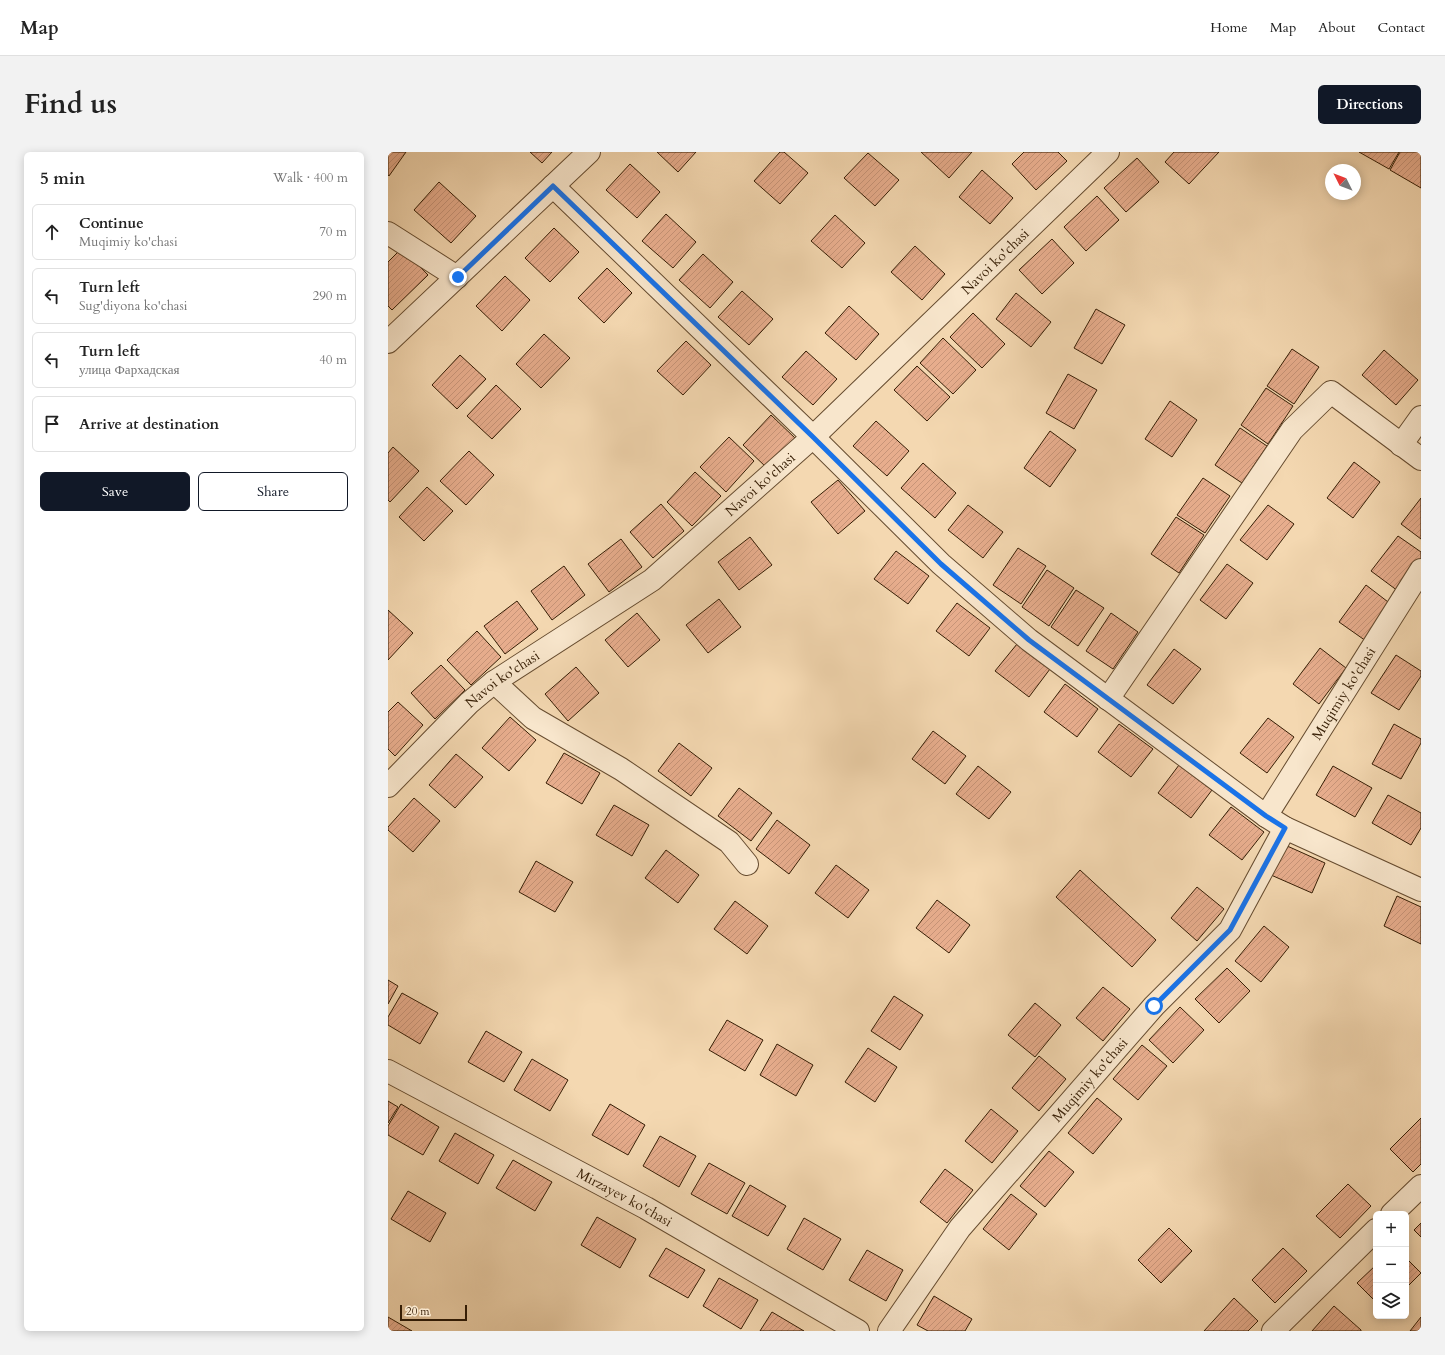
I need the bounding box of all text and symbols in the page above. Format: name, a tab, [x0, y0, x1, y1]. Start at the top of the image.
text: Map	[20, 15, 59, 41]
text: Home	[1210, 18, 1248, 37]
text: Map	[1270, 18, 1296, 37]
text: About	[1318, 18, 1355, 37]
text: Contact	[1377, 18, 1425, 37]
text: Find us	[24, 85, 117, 123]
button: Directions	[1318, 85, 1421, 124]
north arrow	[1325, 164, 1361, 200]
text: 5 min	[40, 167, 85, 190]
text: Walk · 400 m	[273, 169, 348, 187]
text: Continue	[79, 213, 144, 233]
icon: ahead	[41, 221, 63, 243]
text: 70 m	[319, 223, 347, 241]
street label: Navoi ko'chasi	[957, 224, 1033, 299]
text: Muqimiy ko'chasi	[79, 233, 178, 251]
route end	[449, 268, 467, 286]
text: Turn left	[79, 277, 140, 297]
icon: left	[41, 285, 63, 307]
text: 290 m	[313, 287, 347, 305]
text: Sug'diyona ko'chasi	[79, 297, 187, 315]
text: Turn left	[79, 341, 140, 361]
icon: left	[41, 349, 63, 371]
text: 40 m	[319, 351, 347, 369]
text: улица Фархадская	[79, 361, 179, 379]
icon: arrive	[41, 413, 63, 435]
text: Arrive at destination	[79, 414, 219, 434]
street label: Navoi ko'chasi	[721, 448, 799, 521]
button: Save	[40, 472, 190, 511]
button: Share	[198, 472, 348, 511]
street label: Muqimiy ko'chasi	[1307, 644, 1380, 744]
street label: Navoi ko'chasi	[461, 646, 543, 712]
route start	[1145, 997, 1163, 1015]
street label: Muqimiy ko'chasi	[1048, 1034, 1132, 1126]
street label: Mirzayev ko'chasi	[573, 1164, 676, 1231]
map controls	[1373, 1211, 1409, 1319]
button: +	[1373, 1211, 1409, 1247]
button: −	[1373, 1247, 1409, 1283]
button: layers	[1373, 1283, 1409, 1319]
scale bar	[400, 1303, 467, 1322]
text: 20 m	[406, 1304, 430, 1319]

